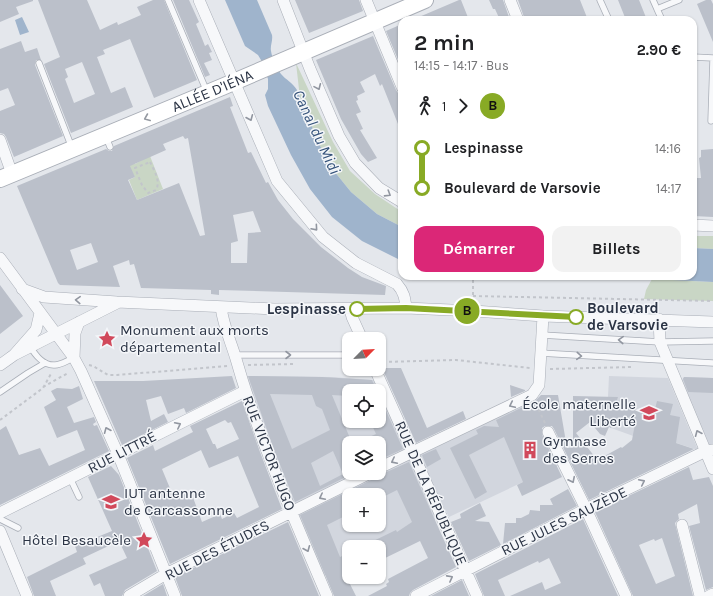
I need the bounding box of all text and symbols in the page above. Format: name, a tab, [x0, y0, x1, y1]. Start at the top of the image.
text: 2 min	[414, 30, 475, 56]
text: 2.90 €	[637, 41, 681, 59]
text: 14:15 – 14:17 · Bus	[414, 58, 509, 73]
street label: ALLÉE D'IÉNA	[169, 66, 256, 116]
one-way arrow	[313, 83, 321, 91]
water label: Canal du Midi	[289, 87, 345, 177]
icon: walk	[414, 95, 436, 117]
icon: forward	[452, 95, 474, 117]
text: B	[488, 97, 497, 114]
text: 1	[442, 99, 446, 114]
one-way arrow	[144, 113, 151, 121]
one-way arrow	[245, 114, 253, 121]
text: Lespinasse	[444, 139, 523, 157]
text: 14:16	[655, 141, 681, 156]
text: Boulevard de Varsovie	[444, 179, 601, 197]
text: 14:17	[656, 181, 681, 196]
one-way arrow	[384, 189, 391, 197]
one-way arrow	[311, 224, 318, 231]
button: Démarrer	[414, 226, 544, 272]
button: Billets	[552, 226, 681, 272]
one-way arrow	[75, 295, 81, 304]
line badge: B	[454, 298, 480, 324]
place label: Boulevard de Varsovie	[587, 299, 668, 334]
place label: Lespinasse	[267, 300, 346, 318]
marker: Lespinasse	[349, 301, 365, 317]
text: B	[462, 302, 472, 319]
marker: Boulevard de Varsovie	[568, 309, 584, 325]
place label: Monument aux morts départemental	[120, 321, 269, 356]
place icon: Monument aux morts départemental	[97, 329, 117, 349]
north arrow	[342, 332, 386, 376]
map controls	[342, 332, 386, 584]
one-way arrow	[618, 335, 624, 344]
one-way arrow	[285, 351, 291, 359]
one-way arrow	[576, 351, 582, 360]
button: locate	[342, 384, 386, 428]
street label: RUE VICTOR HUGO	[239, 393, 299, 513]
place label: École maternelle Liberté	[522, 395, 636, 430]
one-way arrow	[508, 400, 516, 408]
school or university icon: École maternelle Liberté	[639, 403, 659, 423]
street label: RUE DE LA RÉPUBLIQUE	[391, 418, 471, 568]
one-way arrow	[173, 422, 181, 429]
street label: RUE LITTRÉ	[85, 427, 159, 477]
one-way arrow	[104, 427, 112, 435]
one-way arrow	[695, 430, 703, 438]
place label: Gymnase des Serres	[543, 432, 614, 467]
button: layers	[342, 436, 386, 480]
building icon: Gymnase des Serres	[520, 440, 540, 460]
one-way arrow	[391, 456, 398, 464]
one-way arrow	[567, 475, 575, 483]
one-way arrow	[638, 479, 645, 487]
street label: RUE JULES SAUZÈDE	[498, 483, 630, 559]
place label: IUT antenne de Carcassonne	[124, 484, 233, 519]
button: +	[342, 488, 386, 532]
school or university icon: IUT antenne de Carcassonne	[101, 492, 121, 512]
one-way arrow	[319, 492, 327, 500]
street label: RUE DES ÉTUDES	[162, 516, 272, 584]
place icon: Hôtel Besaucèle	[134, 530, 154, 550]
place label: Hôtel Besaucèle	[22, 531, 131, 549]
button: −	[342, 540, 386, 584]
one-way arrow	[302, 545, 310, 553]
one-way arrow	[446, 575, 454, 582]

